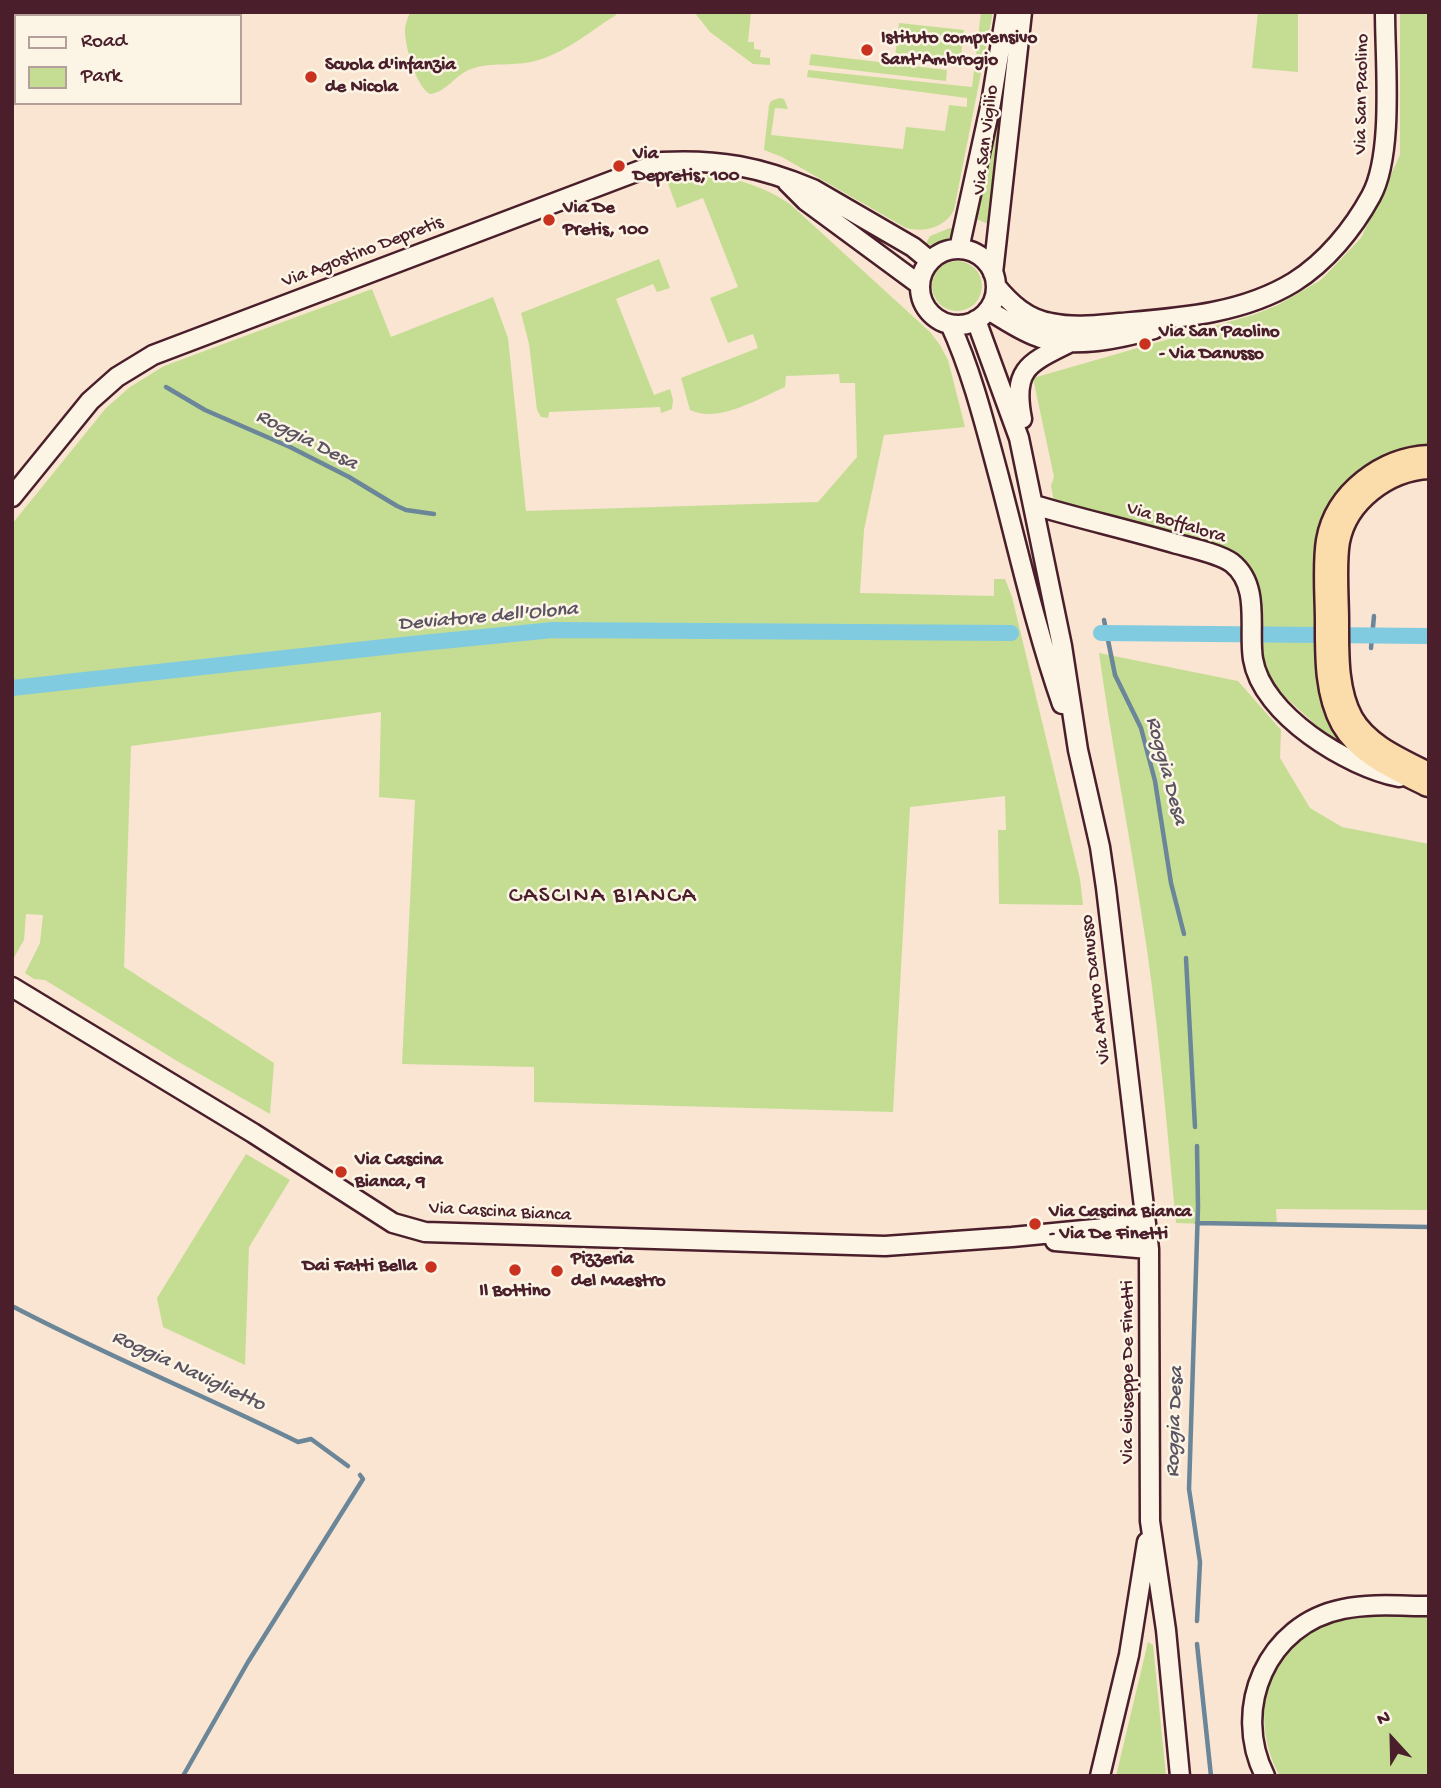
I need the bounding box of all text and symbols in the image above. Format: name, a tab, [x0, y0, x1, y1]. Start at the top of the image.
legend	[14, 14, 242, 105]
place label: Istituto comprensivo Sant'Ambrogio	[881, 28, 1037, 72]
text: Road	[81, 30, 127, 55]
street label: Via San Paolino	[1351, 33, 1375, 155]
marker: Istituto comprensivo Sant'Ambrogio	[859, 42, 875, 58]
place label: Scuola d'infanzia de Nicola	[325, 55, 456, 99]
text: Park	[81, 65, 121, 90]
marker: Scuola d'infanzia de Nicola	[303, 69, 319, 85]
street label: Via San Vigilio	[969, 84, 1005, 196]
place label: Via Depretis, 100	[633, 144, 740, 188]
marker: Via Depretis, 100	[611, 158, 627, 174]
place label: Via De Pretis, 100	[563, 198, 649, 242]
street label: Via Agostino Depretis	[279, 212, 447, 294]
marker: Via De Pretis, 100	[541, 212, 557, 228]
place label: Via San Paolino - Via Danusso	[1159, 322, 1280, 366]
marker: Via San Paolino - Via Danusso	[1137, 336, 1153, 352]
water label: Roggia Desa	[251, 405, 361, 477]
street label: Via Boffalora	[1124, 498, 1228, 550]
water label: Deviatore dell'Olona	[397, 598, 579, 638]
water label: Roggia Desa	[1138, 714, 1192, 828]
district label: CASCINA BIANCA	[510, 883, 696, 911]
street label: Via Arturo Danusso	[1077, 913, 1117, 1065]
place label: Via Cascina Bianca, 9	[355, 1150, 443, 1194]
marker: Via Cascina Bianca, 9	[333, 1164, 349, 1180]
street label: Via Cascina Bianca	[428, 1198, 572, 1228]
place label: Via Cascina Bianca - Via De Finetti	[1049, 1202, 1192, 1246]
marker: Via Cascina Bianca - Via De Finetti	[1027, 1216, 1043, 1232]
place label: Pizzeria del Maestro	[571, 1249, 665, 1293]
place label: Dai Fatti Bella	[303, 1256, 417, 1278]
marker: Dai Fatti Bella	[423, 1259, 439, 1275]
marker: Il Bottino	[507, 1262, 523, 1278]
marker: Pizzeria del Maestro	[549, 1263, 565, 1279]
street label: Via Giuseppe De Finetti	[1118, 1280, 1140, 1464]
place label: Il Bottino	[479, 1281, 551, 1303]
water label: Roggia Naviglietto	[107, 1325, 269, 1419]
water label: Roggia Desa	[1161, 1366, 1191, 1478]
north arrow	[1357, 1704, 1427, 1774]
text: N	[1374, 1706, 1394, 1732]

